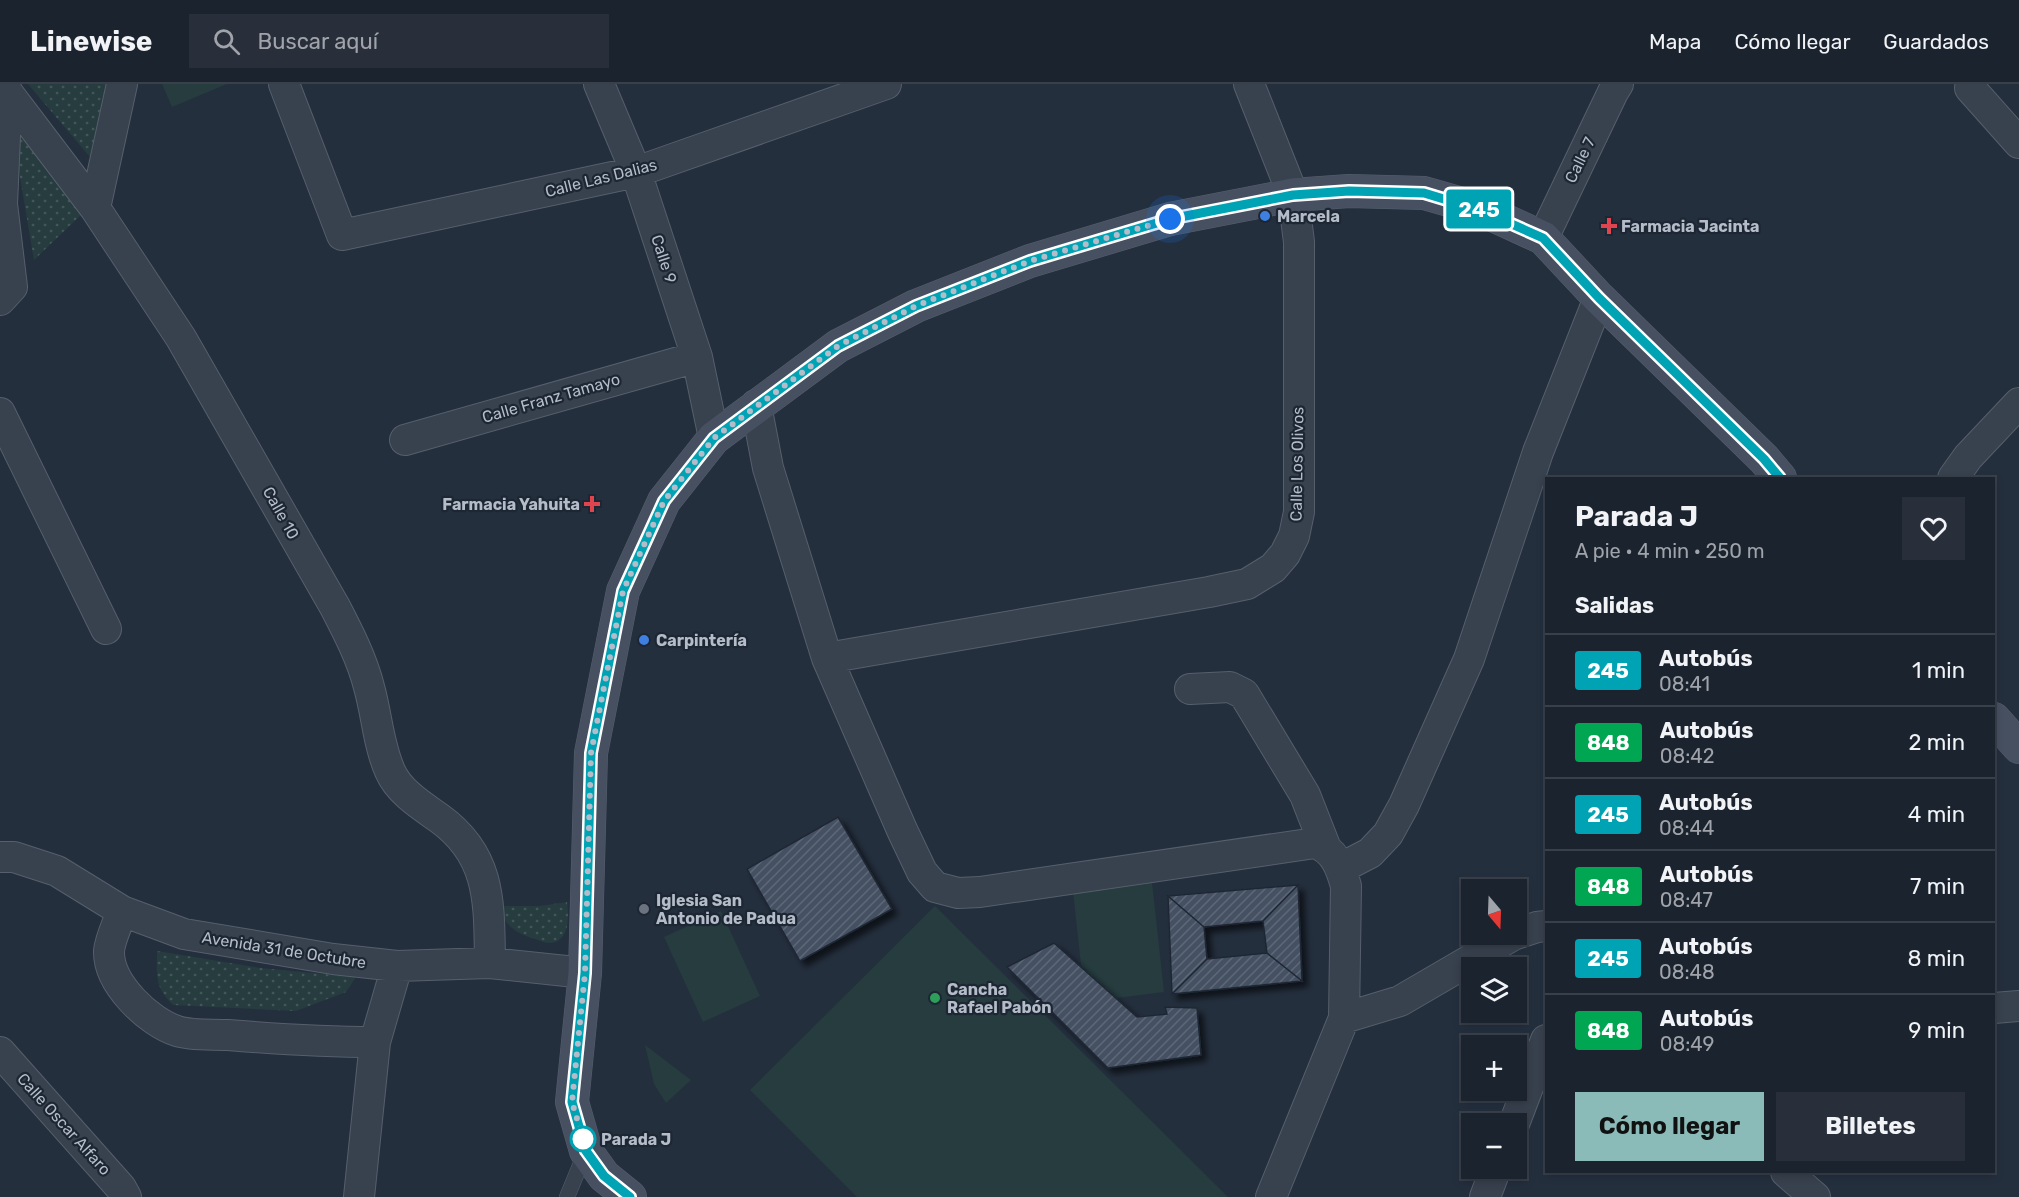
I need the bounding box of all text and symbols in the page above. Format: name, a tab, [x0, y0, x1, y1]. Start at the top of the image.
search box	[189, 14, 609, 68]
text: Linewise	[30, 25, 153, 58]
icon: search	[210, 25, 243, 58]
text: Buscar aquí	[258, 28, 378, 55]
text: Mapa	[1649, 29, 1701, 54]
text: Cómo llegar	[1734, 29, 1850, 54]
text: Guardados	[1883, 29, 1989, 54]
street label: Calle 7	[1561, 134, 1599, 186]
street label: Calle Las Dalias	[543, 155, 659, 201]
line badge: 245	[1444, 190, 1514, 228]
text: 245	[1458, 197, 1500, 222]
your location	[1155, 204, 1185, 234]
place label: Marcela	[1277, 207, 1340, 226]
marker: Marcela	[1258, 209, 1272, 223]
place label: Farmacia Jacinta	[1621, 217, 1760, 236]
marker: Farmacia Jacinta	[1602, 219, 1616, 233]
street label: Calle 9	[647, 232, 681, 286]
street label: Calle Franz Tamayo	[480, 369, 622, 427]
street label: Calle Los Olivos	[1286, 406, 1308, 522]
street label: Calle 10	[259, 483, 303, 543]
place label: Farmacia Yahuita	[442, 495, 580, 514]
marker: Farmacia Yahuita	[585, 497, 599, 511]
button: heart	[1902, 497, 1965, 560]
text: Parada J	[1575, 500, 1698, 533]
text: A pie · 4 min · 250 m	[1575, 539, 1765, 563]
text: Salidas	[1575, 592, 1654, 619]
place label: Carpintería	[656, 631, 747, 650]
marker: Carpintería	[637, 633, 651, 647]
text: Autobús	[1659, 645, 1753, 672]
text: 1 min	[1912, 657, 1965, 684]
text: 245	[1587, 658, 1629, 683]
text: 08:41	[1659, 672, 1710, 696]
text: Autobús	[1660, 717, 1753, 744]
text: 2 min	[1908, 729, 1965, 756]
text: 848	[1587, 730, 1630, 755]
text: 08:42	[1660, 744, 1714, 768]
text: Autobús	[1659, 789, 1753, 816]
text: 4 min	[1908, 801, 1965, 828]
text: 245	[1587, 802, 1629, 827]
text: 08:44	[1659, 816, 1714, 840]
text: Autobús	[1660, 861, 1753, 888]
text: 7 min	[1910, 873, 1965, 900]
text: 848	[1587, 874, 1630, 899]
north arrow	[1461, 879, 1527, 945]
map controls	[1461, 879, 1527, 1179]
text: 08:47	[1660, 888, 1713, 912]
place label: Iglesia San Antonio de Padua	[656, 891, 796, 928]
marker: Iglesia San Antonio de Padua	[637, 902, 651, 916]
street label: Avenida 31 de Octubre	[201, 928, 368, 972]
text: Autobús	[1659, 933, 1753, 960]
text: 8 min	[1907, 945, 1965, 972]
text: 245	[1587, 946, 1629, 971]
button: layers	[1461, 957, 1527, 1023]
text: 08:48	[1659, 960, 1715, 984]
place label: Cancha Rafael Pabón	[947, 980, 1052, 1017]
marker: Cancha Rafael Pabón	[928, 991, 942, 1005]
text: Autobús	[1660, 1005, 1753, 1032]
text: 9 min	[1908, 1017, 1965, 1044]
text: 848	[1587, 1018, 1630, 1043]
text: 08:49	[1660, 1032, 1714, 1056]
button: +	[1461, 1035, 1527, 1101]
street label: Calle Oscar Alfaro	[13, 1069, 115, 1179]
button: Cómo llegar	[1575, 1092, 1764, 1161]
button: Billetes	[1776, 1092, 1965, 1161]
button: −	[1461, 1113, 1527, 1179]
marker: Parada J	[570, 1126, 596, 1152]
place label: Parada J	[601, 1130, 671, 1149]

